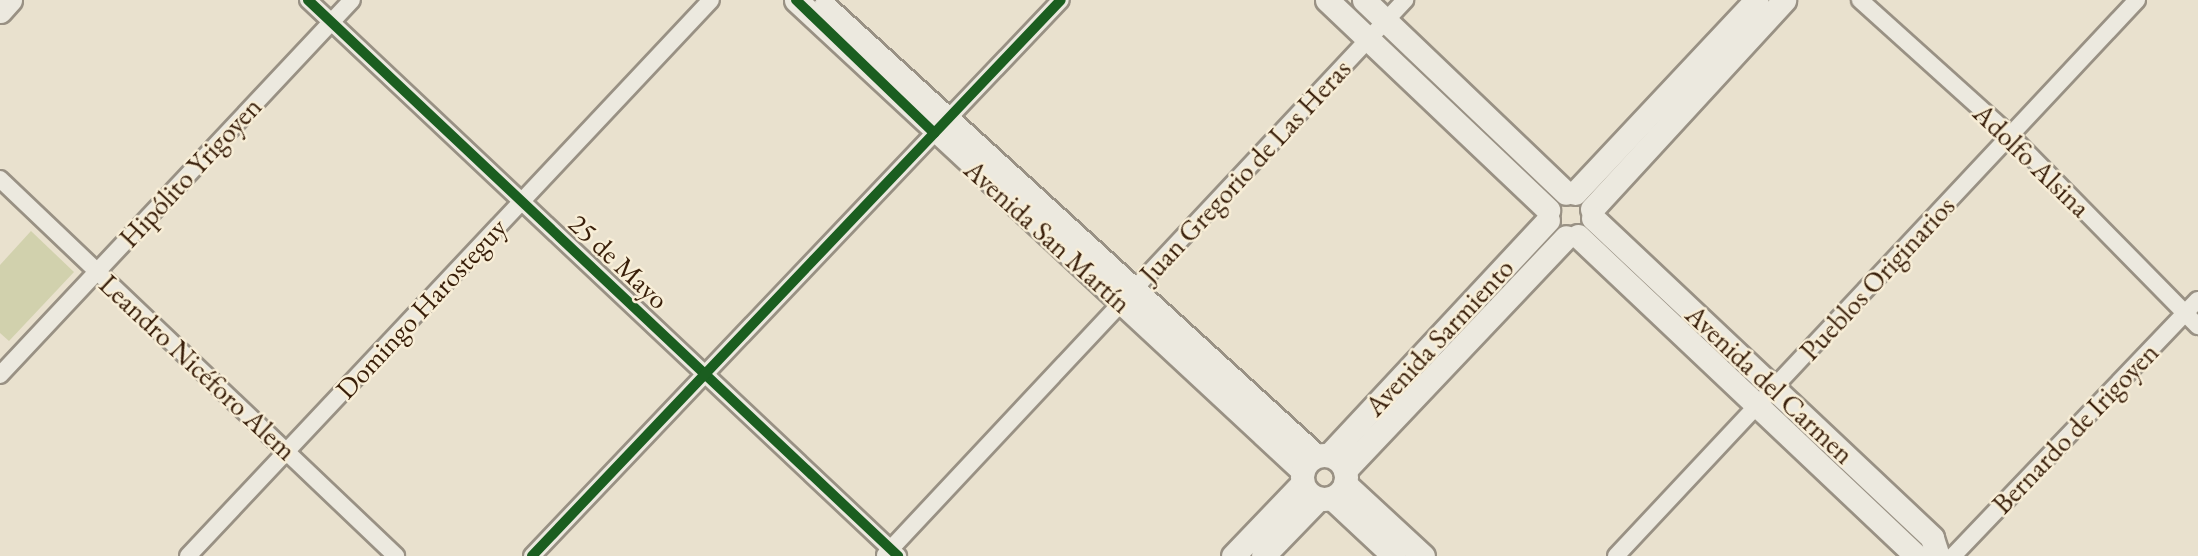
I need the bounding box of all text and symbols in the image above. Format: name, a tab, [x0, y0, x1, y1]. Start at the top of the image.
street label: Juan Gregorio de Las Heras	[1132, 52, 1358, 290]
street label: Hipólito Yrigoyen	[112, 90, 268, 254]
street label: Adolfo Alsina	[1967, 96, 2097, 224]
street label: Avenida San Martín	[958, 152, 1138, 320]
street label: Pueblos Originarios	[1792, 189, 1962, 367]
street label: 25 de Mayo	[562, 206, 676, 316]
street label: Domingo Harosteguy	[329, 211, 513, 405]
street label: Avenida Sarmiento	[1357, 251, 1521, 423]
street label: Leandro Nicéforo Alem	[93, 267, 303, 467]
street label: Avenida del Carmen	[1679, 297, 1861, 471]
street label: Bernardo de Irigoyen	[1985, 336, 2165, 520]

